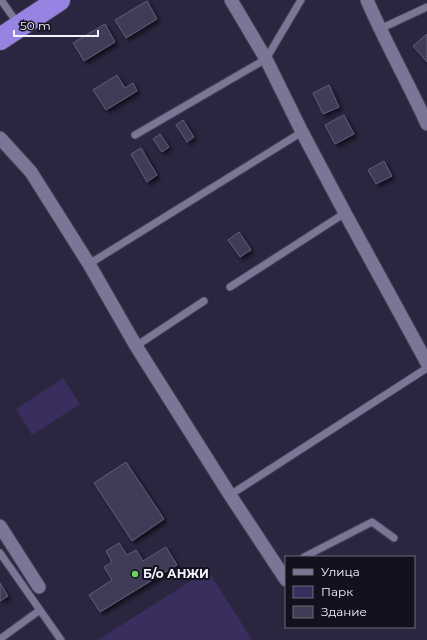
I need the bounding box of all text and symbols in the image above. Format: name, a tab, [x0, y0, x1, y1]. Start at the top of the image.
scale bar	[14, 12, 98, 38]
text: 50 m	[20, 18, 51, 33]
legend	[285, 556, 415, 628]
text: Улица	[321, 564, 360, 579]
place label: Б/о АНЖИ	[143, 566, 209, 581]
marker: Б/о АНЖИ	[130, 569, 140, 579]
text: Парк	[321, 584, 353, 599]
text: Здание	[321, 604, 367, 619]

